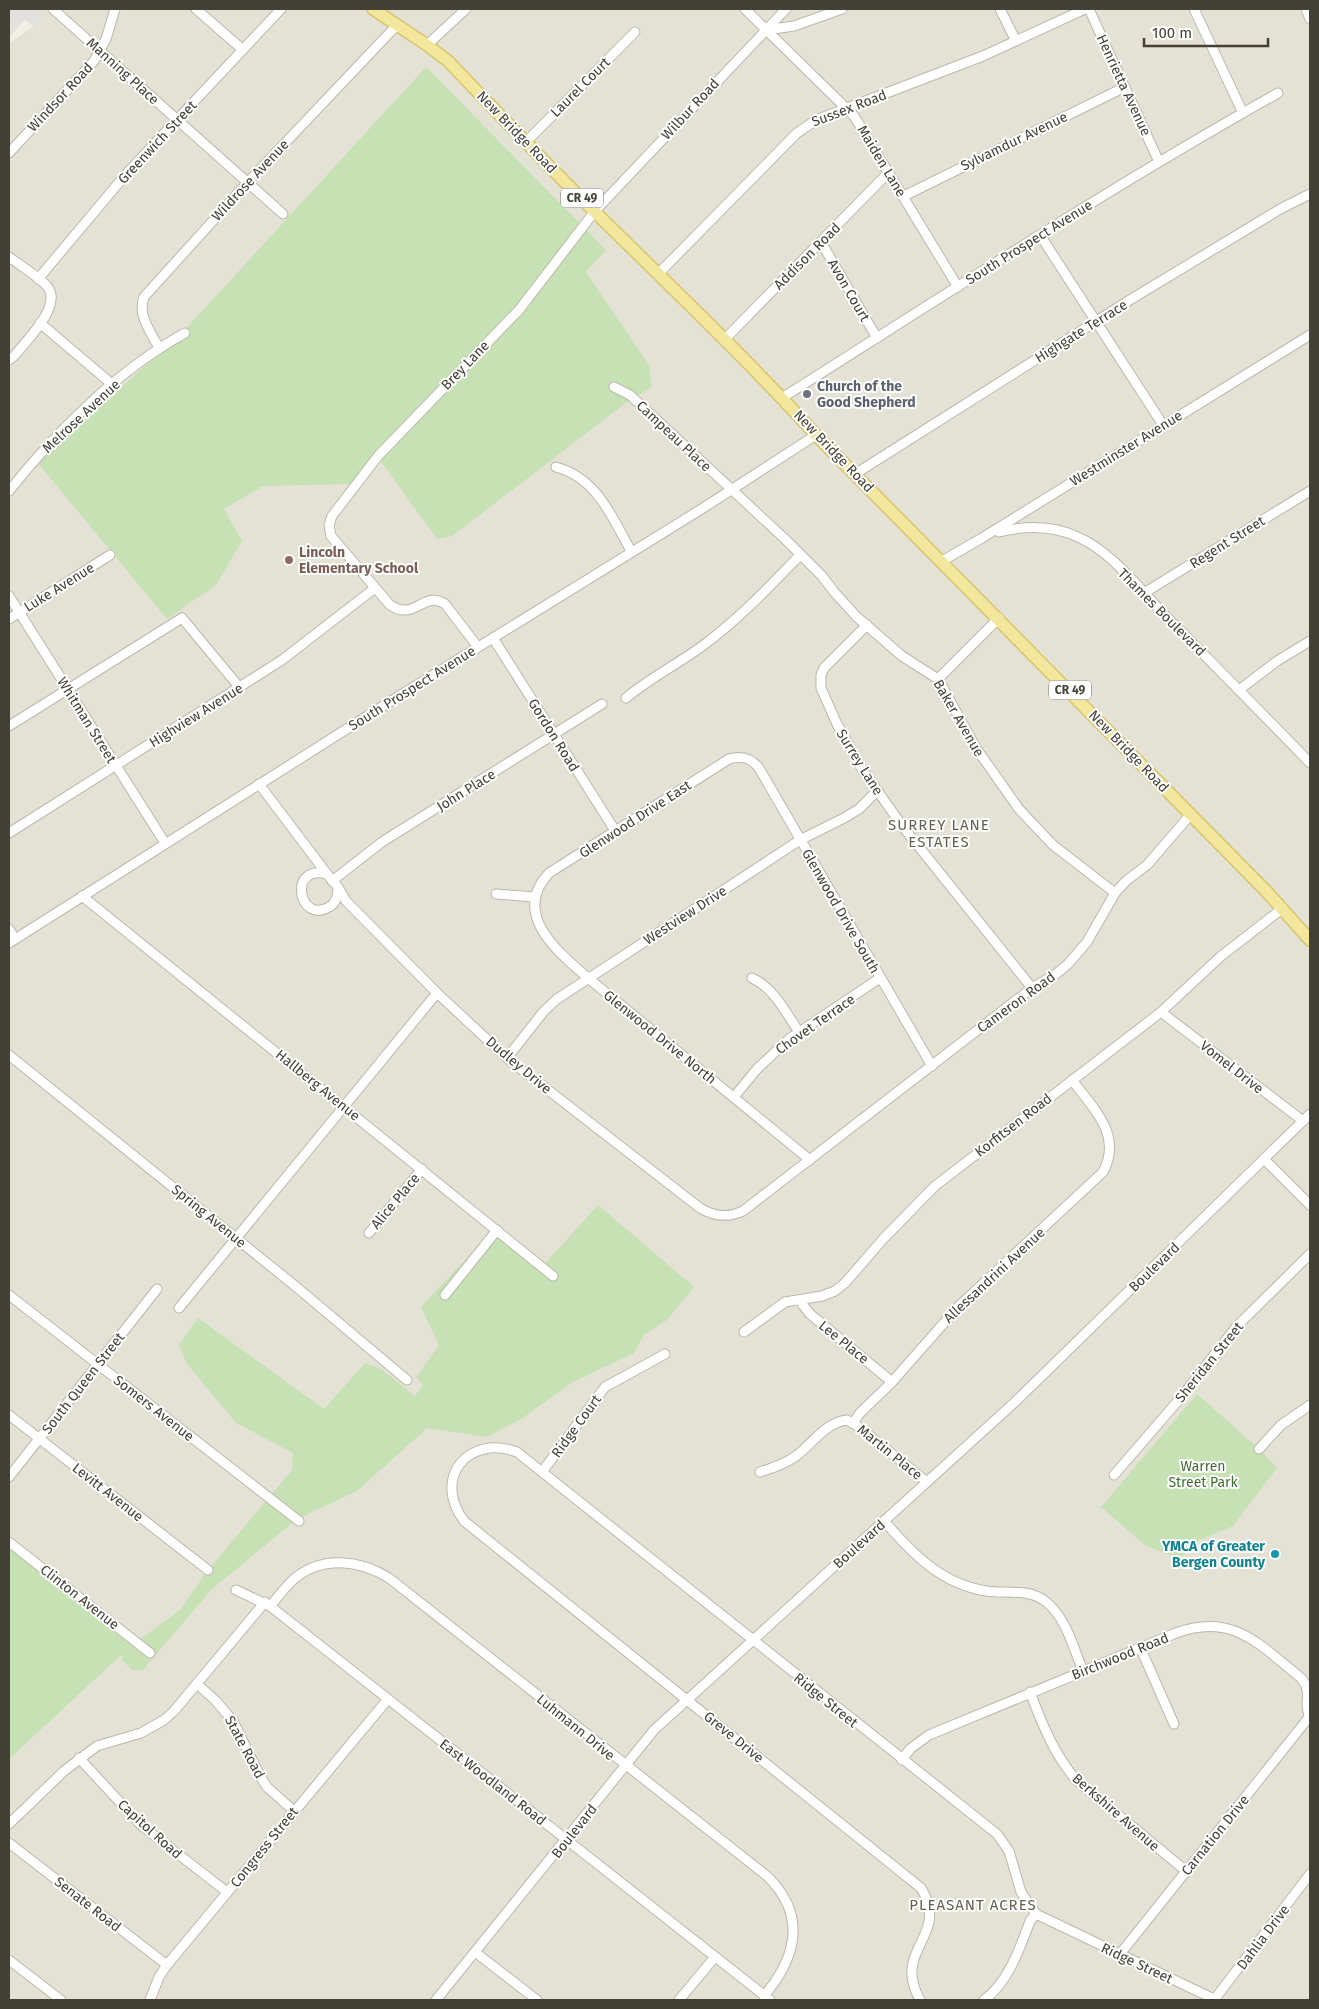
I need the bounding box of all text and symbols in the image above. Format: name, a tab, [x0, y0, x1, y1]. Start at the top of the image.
scale bar	[1144, 15, 1268, 47]
text: 100 m	[1152, 24, 1192, 42]
street label: Henrietta Avenue	[1093, 32, 1155, 139]
street label: Manning Place	[83, 34, 162, 108]
street label: Laurel Court	[547, 53, 614, 121]
street label: Windsor Road	[24, 59, 97, 135]
street label: Wilbur Road	[658, 75, 723, 143]
street label: Sussex Road	[809, 86, 889, 131]
street label: New Bridge Road	[473, 88, 560, 177]
street label: Greenwich Street	[114, 96, 201, 188]
street label: Sylvamdur Avenue	[958, 108, 1070, 175]
street label: Maiden Lane	[854, 122, 910, 200]
street label: Wildrose Avenue	[208, 136, 293, 225]
road number: CR 49	[561, 188, 603, 208]
street label: South Prospect Avenue	[963, 196, 1096, 288]
street label: Addison Road	[770, 219, 844, 293]
street label: Avon Court	[824, 256, 874, 325]
street label: Highgate Terrace	[1032, 296, 1131, 367]
street label: Brey Lane	[438, 337, 493, 394]
street label: Melrose Avenue	[39, 376, 124, 457]
place label: Church of the Good Shepherd	[817, 378, 916, 411]
marker: Church of the Good Shepherd	[801, 388, 813, 400]
street label: Campeau Place	[633, 397, 715, 475]
street label: New Bridge Road	[790, 407, 877, 496]
street label: Westminster Avenue	[1067, 407, 1186, 490]
street label: Regent Street	[1186, 512, 1269, 572]
place label: Lincoln Elementary School	[299, 544, 419, 577]
marker: Lincoln Elementary School	[283, 554, 295, 566]
street label: Luke Avenue	[21, 559, 98, 616]
street label: Thames Boulevard	[1114, 565, 1209, 660]
street label: South Prospect Avenue	[346, 642, 479, 734]
street label: Whitman Street	[53, 674, 120, 767]
street label: Baker Avenue	[930, 677, 988, 760]
street label: Highview Avenue	[146, 680, 246, 751]
road number: CR 49	[1049, 680, 1091, 700]
street label: Gordon Road	[524, 696, 583, 775]
street label: New Bridge Road	[1085, 707, 1172, 796]
street label: Surrey Lane	[833, 726, 887, 798]
street label: John Place	[434, 766, 499, 815]
street label: Glenwood Drive East	[576, 776, 695, 862]
district label: SURREY LANE ESTATES	[888, 816, 990, 851]
street label: Glenwood Drive South	[798, 846, 883, 977]
street label: Westview Drive	[641, 882, 730, 949]
street label: Cameron Road	[974, 968, 1059, 1036]
street label: Glenwood Drive North	[600, 987, 719, 1088]
street label: Chovet Terrace	[772, 991, 858, 1058]
street label: Dudley Drive	[482, 1033, 555, 1098]
street label: Vomel Drive	[1197, 1037, 1267, 1097]
street label: Hallberg Avenue	[272, 1046, 363, 1125]
street label: Korfitsen Road	[971, 1090, 1055, 1161]
street label: Alice Place	[367, 1170, 424, 1233]
street label: Spring Avenue	[168, 1181, 249, 1252]
street label: Allessandrini Avenue	[940, 1224, 1049, 1327]
street label: Boulevard	[1125, 1239, 1183, 1296]
street label: Lee Place	[815, 1317, 872, 1368]
street label: Sheridan Street	[1172, 1318, 1248, 1406]
street label: South Queen Street	[39, 1329, 129, 1437]
street label: Somers Avenue	[110, 1372, 197, 1445]
street label: Ridge Court	[548, 1391, 605, 1461]
street label: Martin Place	[854, 1421, 926, 1484]
park label: Warren Street Park	[1168, 1458, 1238, 1491]
street label: Levitt Avenue	[69, 1459, 147, 1525]
street label: Boulevard	[830, 1517, 889, 1572]
place label: YMCA of Greater Bergen County	[1161, 1538, 1266, 1571]
marker: YMCA of Greater Bergen County	[1269, 1548, 1281, 1560]
street label: Clinton Avenue	[37, 1561, 122, 1633]
street label: Birchwood Road	[1069, 1629, 1171, 1684]
street label: Ridge Street	[790, 1669, 862, 1732]
street label: Luhmann Drive	[533, 1691, 618, 1764]
street label: Greve Drive	[700, 1708, 767, 1767]
street label: State Road	[221, 1713, 268, 1782]
street label: East Woodland Road	[436, 1736, 549, 1829]
street label: Berkshire Avenue	[1069, 1770, 1163, 1855]
street label: Carnation Drive	[1178, 1792, 1253, 1879]
street label: Capitol Road	[114, 1796, 185, 1863]
street label: Boulevard	[548, 1801, 601, 1862]
street label: Congress Street	[227, 1803, 303, 1891]
street label: Senate Road	[51, 1873, 124, 1936]
district label: PLEASANT ACRES	[909, 1896, 1037, 1914]
street label: Dahlia Drive	[1233, 1901, 1293, 1973]
street label: Ridge Street	[1098, 1939, 1176, 1988]

